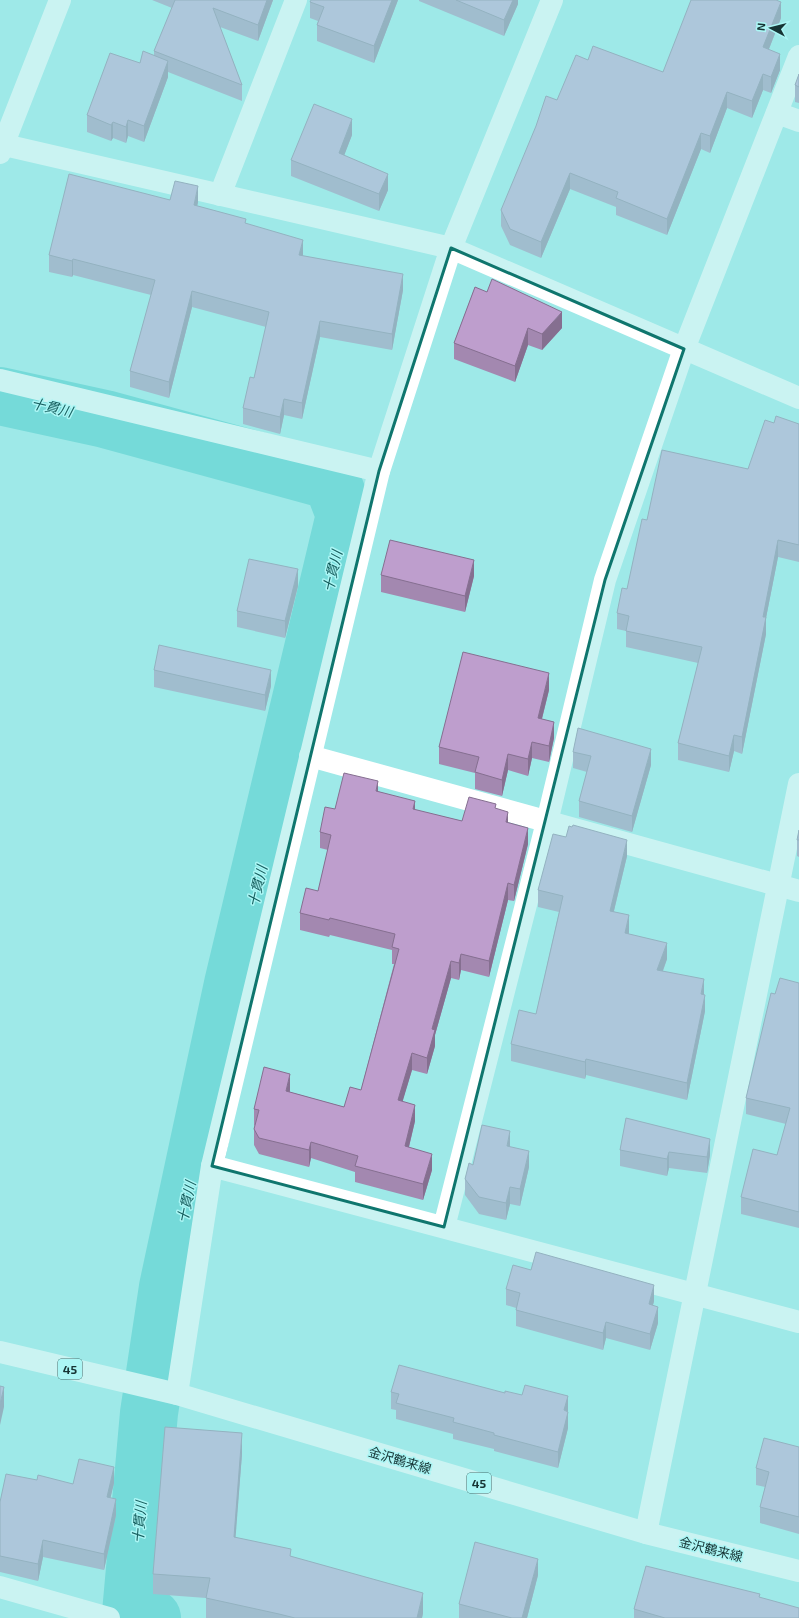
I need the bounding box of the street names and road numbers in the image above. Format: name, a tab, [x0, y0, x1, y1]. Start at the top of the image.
road number: 45	[58, 1359, 82, 1379]
street label: 金沢鶴来線	[367, 1443, 433, 1477]
road number: 45	[467, 1473, 491, 1493]
street label: 金沢鶴来線	[678, 1533, 744, 1565]

